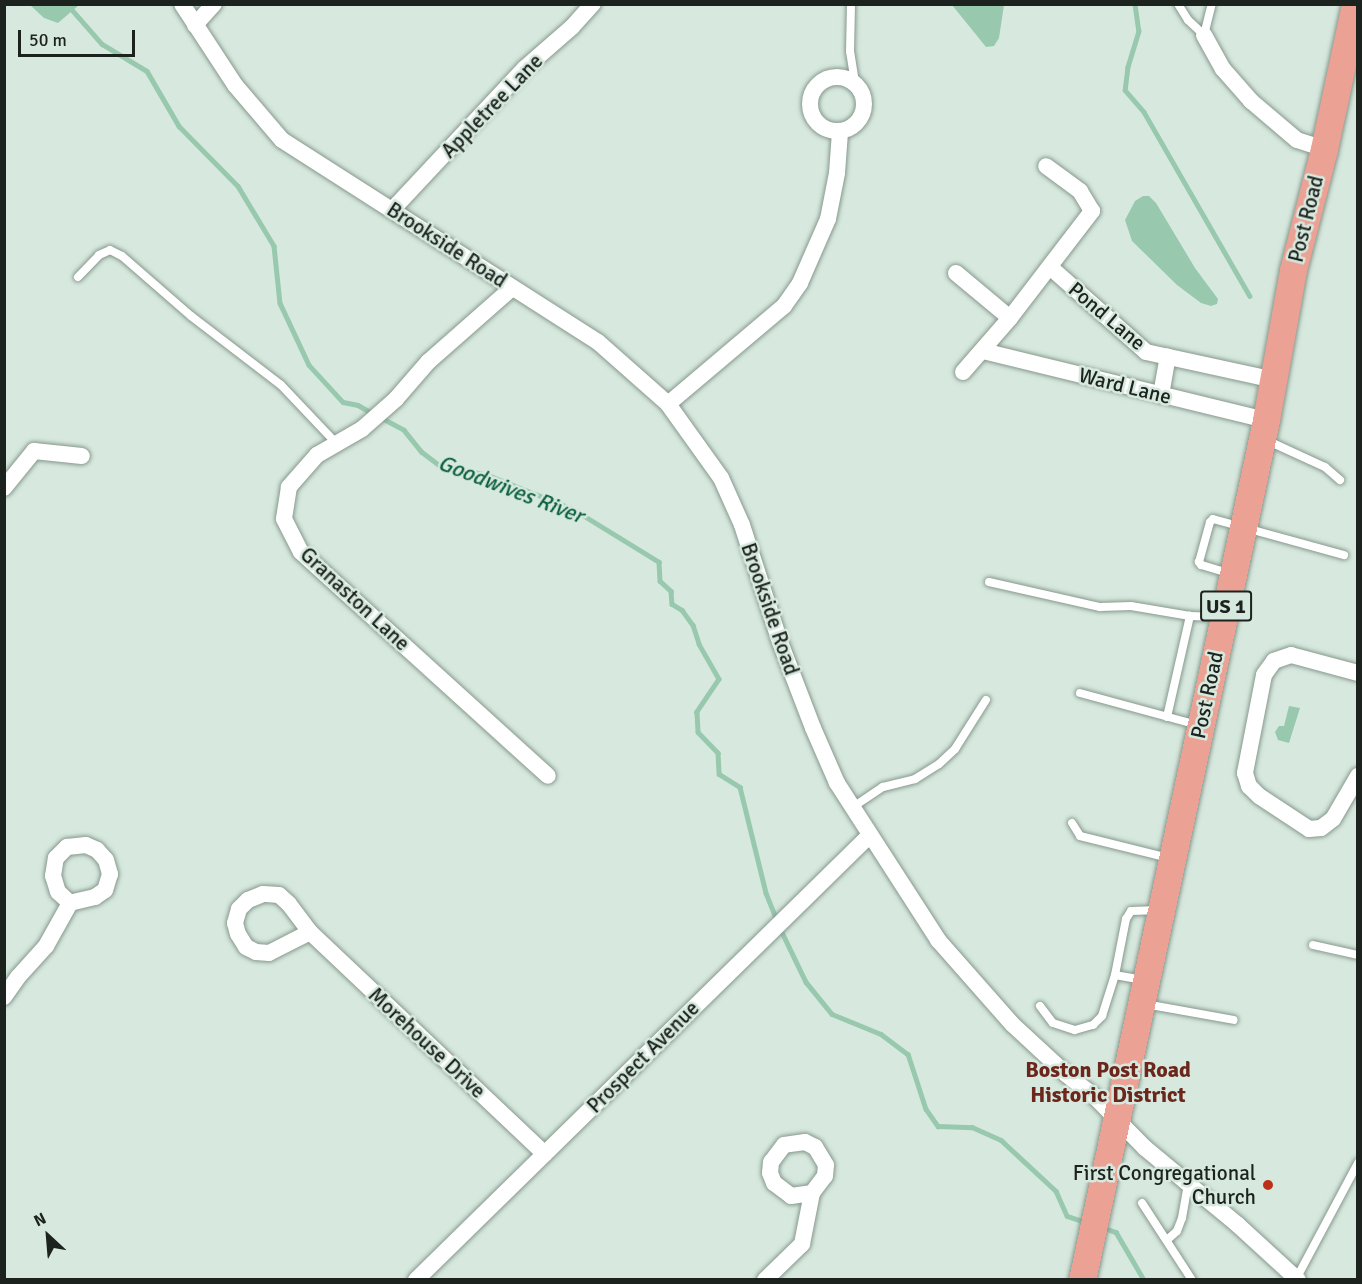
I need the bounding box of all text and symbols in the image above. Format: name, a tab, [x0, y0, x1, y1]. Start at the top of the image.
scale bar	[21, 18, 138, 56]
text: 50 m	[29, 29, 67, 51]
street label: Appletree Lane	[436, 49, 548, 163]
street label: Post Road	[1283, 173, 1329, 265]
street label: Brookside Road	[382, 197, 512, 293]
street label: Pond Lane	[1063, 277, 1151, 355]
street label: Ward Lane	[1076, 362, 1174, 410]
water label: Goodwives River	[435, 449, 587, 529]
street label: Brookside Road	[736, 540, 804, 678]
street label: Granaston Lane	[295, 542, 415, 656]
road number: US 1	[1199, 589, 1253, 623]
street label: Post Road	[1185, 649, 1229, 741]
street label: Morehouse Drive	[363, 982, 491, 1104]
street label: Prospect Avenue	[582, 996, 704, 1118]
district label: Boston Post Road Historic District	[1025, 1056, 1191, 1108]
place label: First Congregational Church	[1073, 1160, 1256, 1210]
marker: First Congregational Church	[1261, 1178, 1275, 1192]
north arrow	[18, 1206, 78, 1266]
text: N	[31, 1208, 49, 1231]

